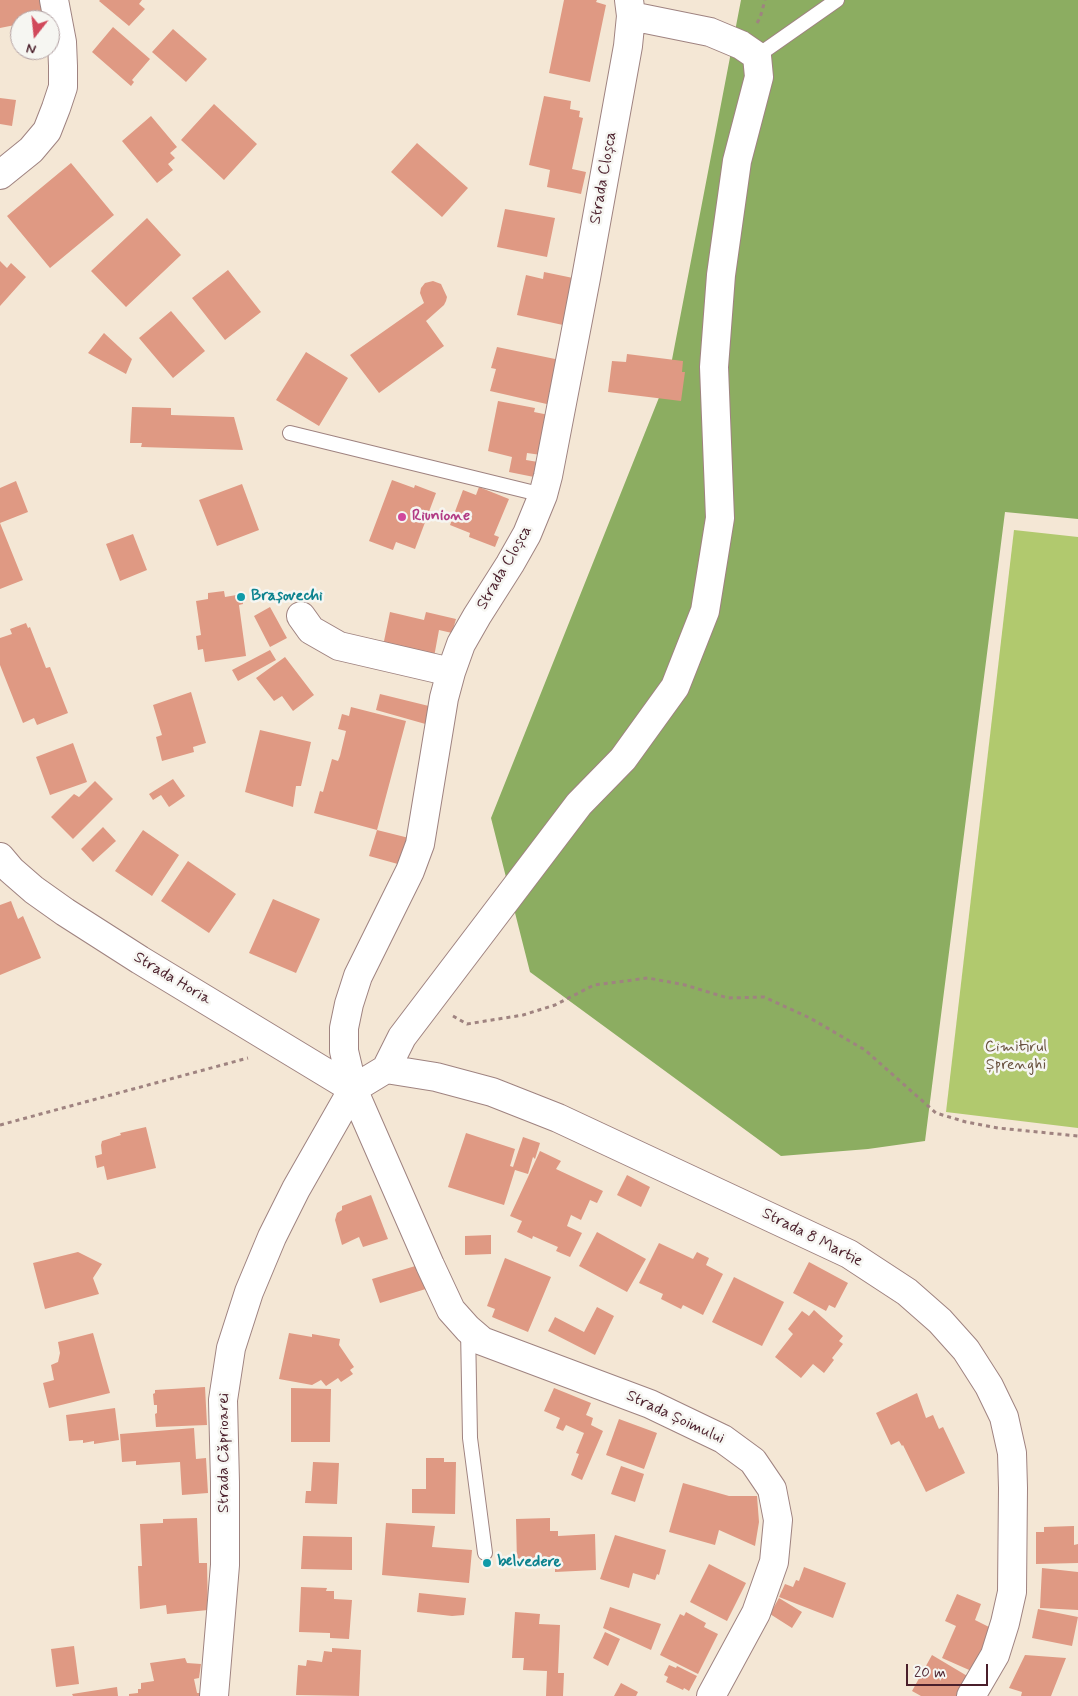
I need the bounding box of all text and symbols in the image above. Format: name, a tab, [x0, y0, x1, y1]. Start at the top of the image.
north arrow	[10, 10, 60, 60]
text: N	[24, 39, 38, 58]
street label: Strada Cloșca	[586, 130, 622, 226]
place label: Riunione	[412, 507, 470, 527]
marker: Riunione	[396, 511, 408, 523]
street label: Strada Cloșca	[473, 523, 537, 613]
place label: Brașovechi	[251, 587, 323, 607]
marker: Brașovechi	[235, 591, 247, 603]
street label: Strada Horia	[130, 948, 214, 1010]
park label: Cimitirul Șprenghi	[985, 1038, 1047, 1076]
street label: Strada 8 Martie	[758, 1204, 866, 1272]
street label: Strada Șoimului	[623, 1387, 727, 1449]
street label: Strada Căprioarei	[215, 1393, 235, 1513]
place label: belvedere	[497, 1553, 561, 1573]
marker: belvedere	[481, 1557, 493, 1569]
scale bar	[908, 1654, 990, 1686]
text: 20 m	[914, 1663, 946, 1683]

